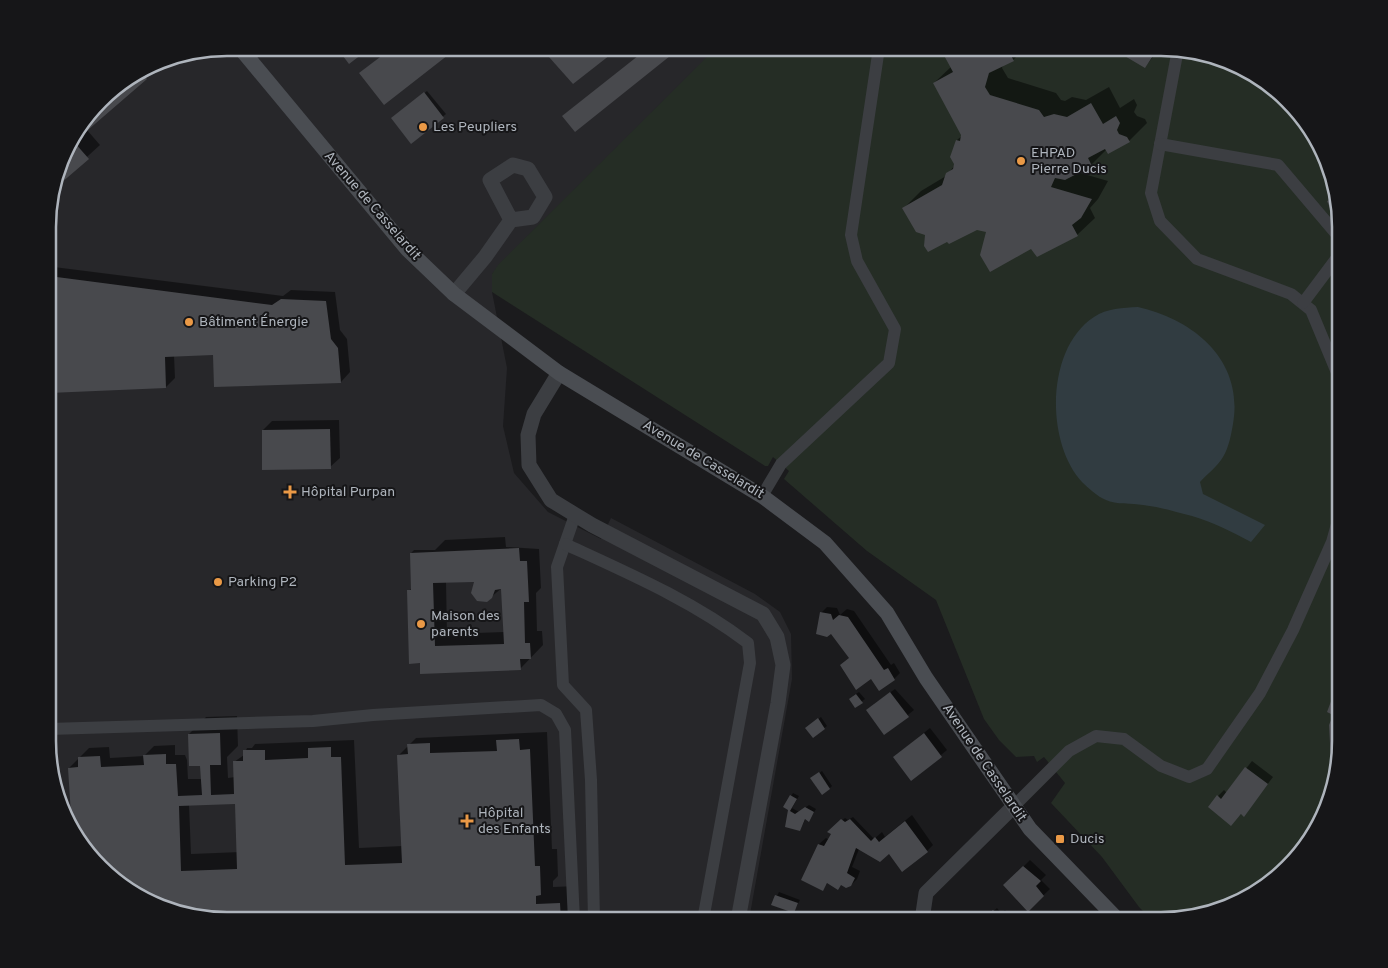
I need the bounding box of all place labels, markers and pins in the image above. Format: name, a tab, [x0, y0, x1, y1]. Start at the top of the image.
place label: Les Peupliers	[433, 119, 517, 136]
marker: Les Peupliers	[417, 121, 429, 133]
place label: EHPAD Pierre Ducis	[1031, 145, 1107, 178]
marker: EHPAD Pierre Ducis	[1015, 155, 1027, 167]
place label: Bâtiment Énergie	[199, 313, 308, 331]
marker: Bâtiment Énergie	[183, 316, 195, 328]
place label: Hôpital Purpan	[301, 484, 395, 501]
marker: Hôpital Purpan	[283, 485, 297, 499]
place label: Parking P2	[228, 574, 297, 591]
marker: Parking P2	[212, 576, 224, 588]
place label: Maison des parents	[431, 608, 500, 641]
marker: Maison des parents	[415, 618, 427, 630]
place label: Hôpital des Enfants	[478, 805, 551, 838]
marker: Hôpital des Enfants	[460, 814, 474, 828]
place label: Ducis	[1070, 831, 1104, 848]
marker: Ducis	[1054, 833, 1066, 845]

